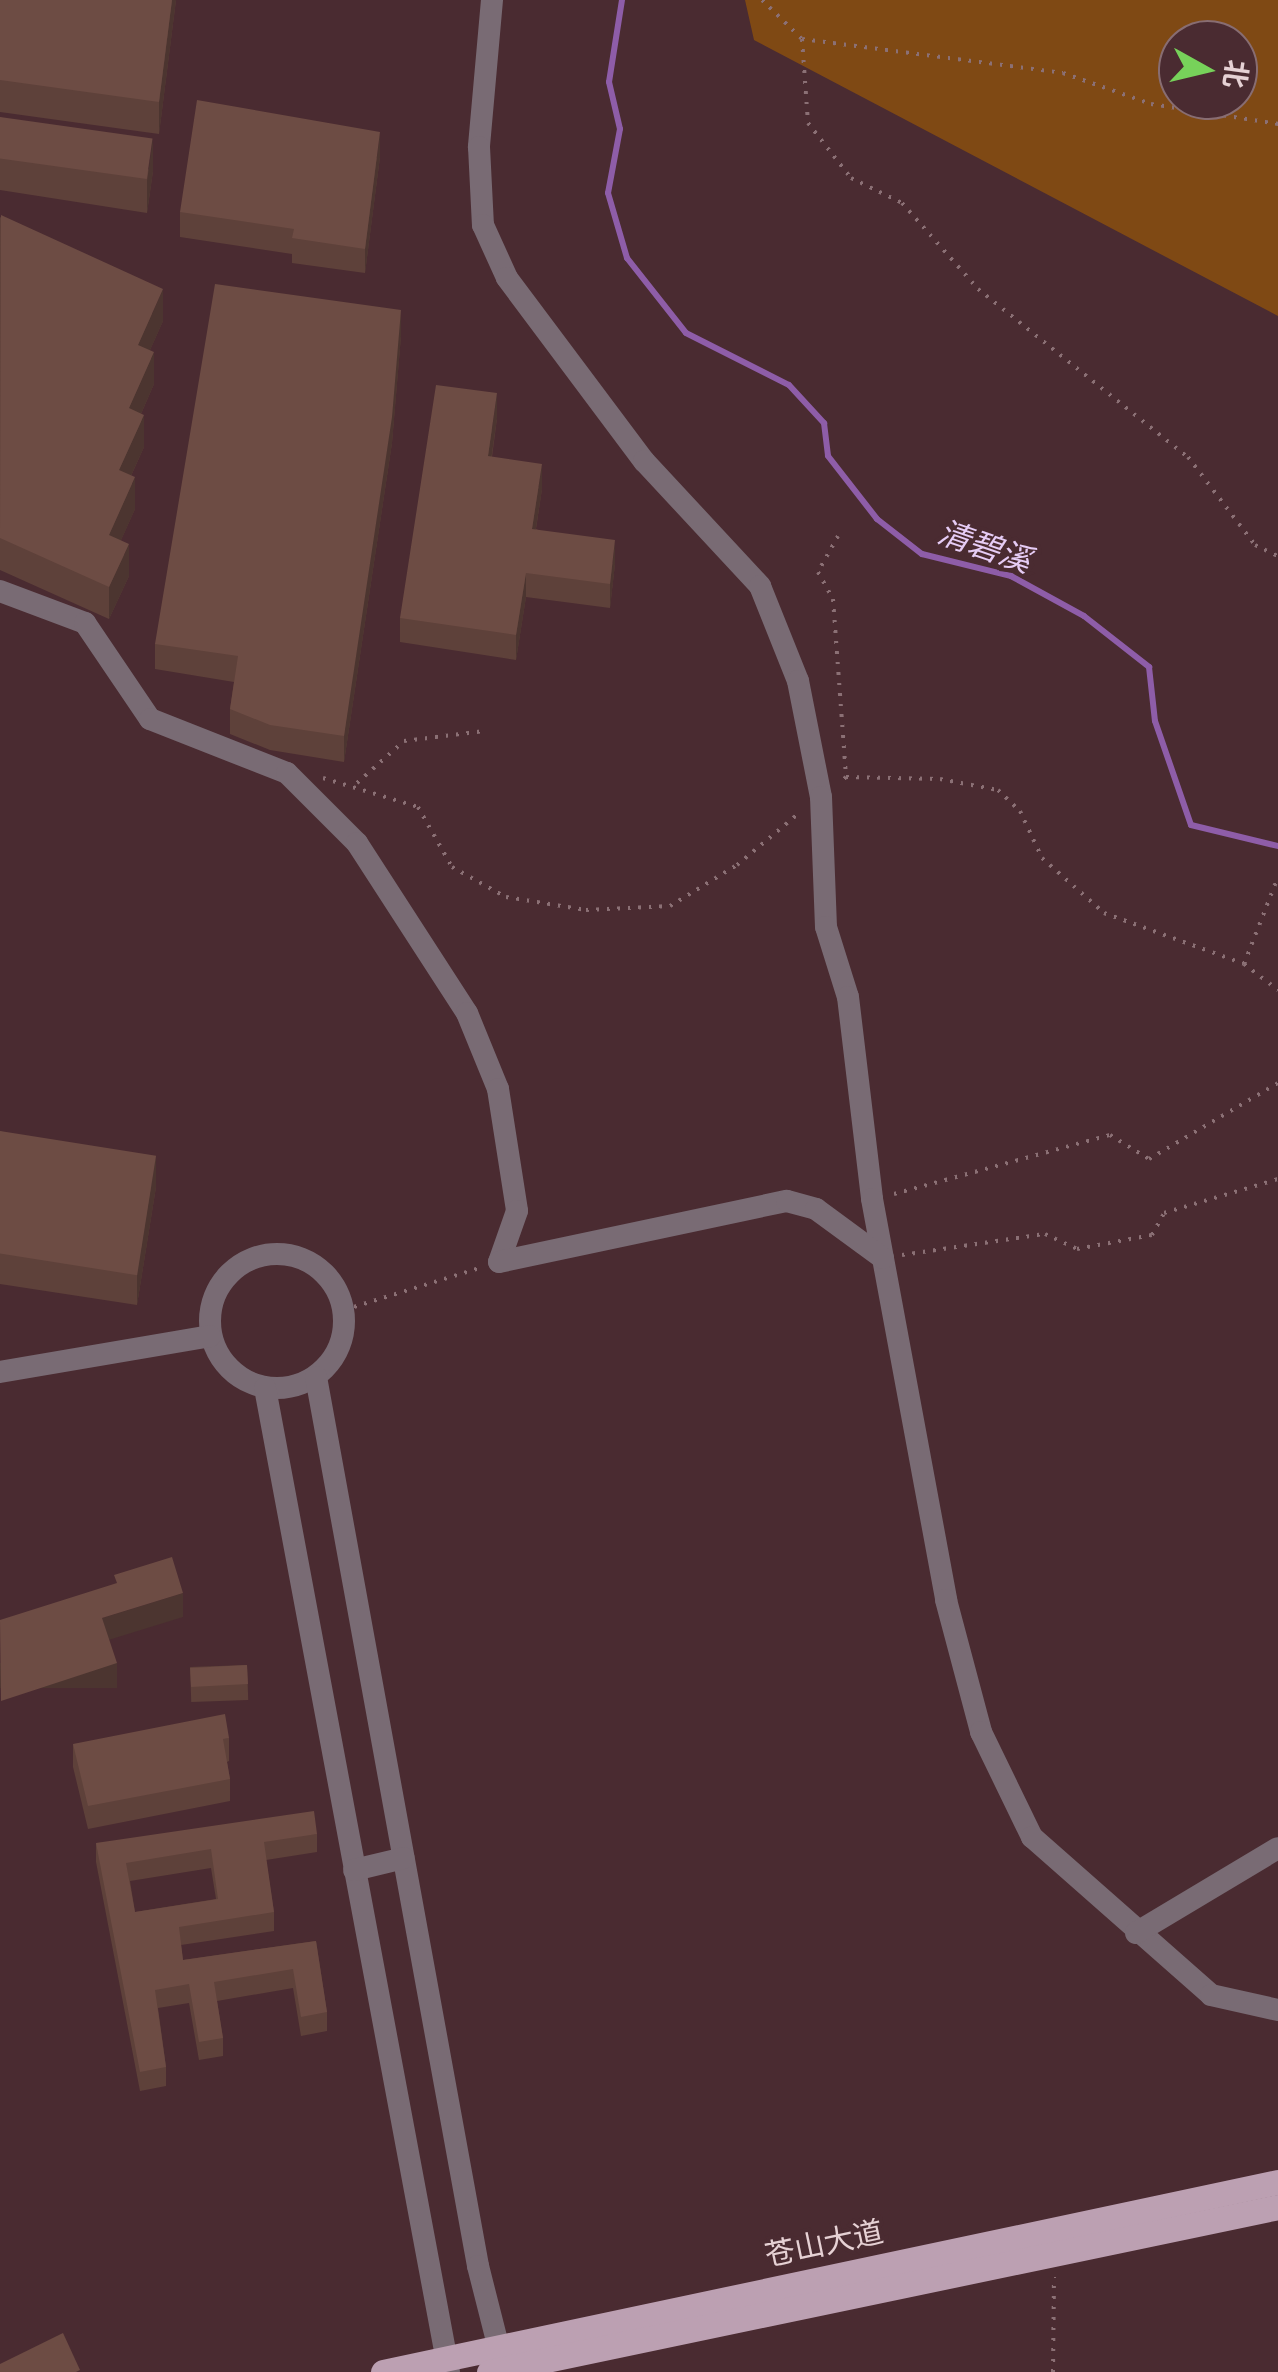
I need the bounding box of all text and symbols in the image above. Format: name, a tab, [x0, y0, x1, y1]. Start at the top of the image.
north arrow	[1158, 20, 1258, 120]
text: 北	[1216, 58, 1256, 90]
water label: 清碧溪	[933, 512, 1037, 580]
street label: 苍山大道	[762, 2213, 886, 2273]

